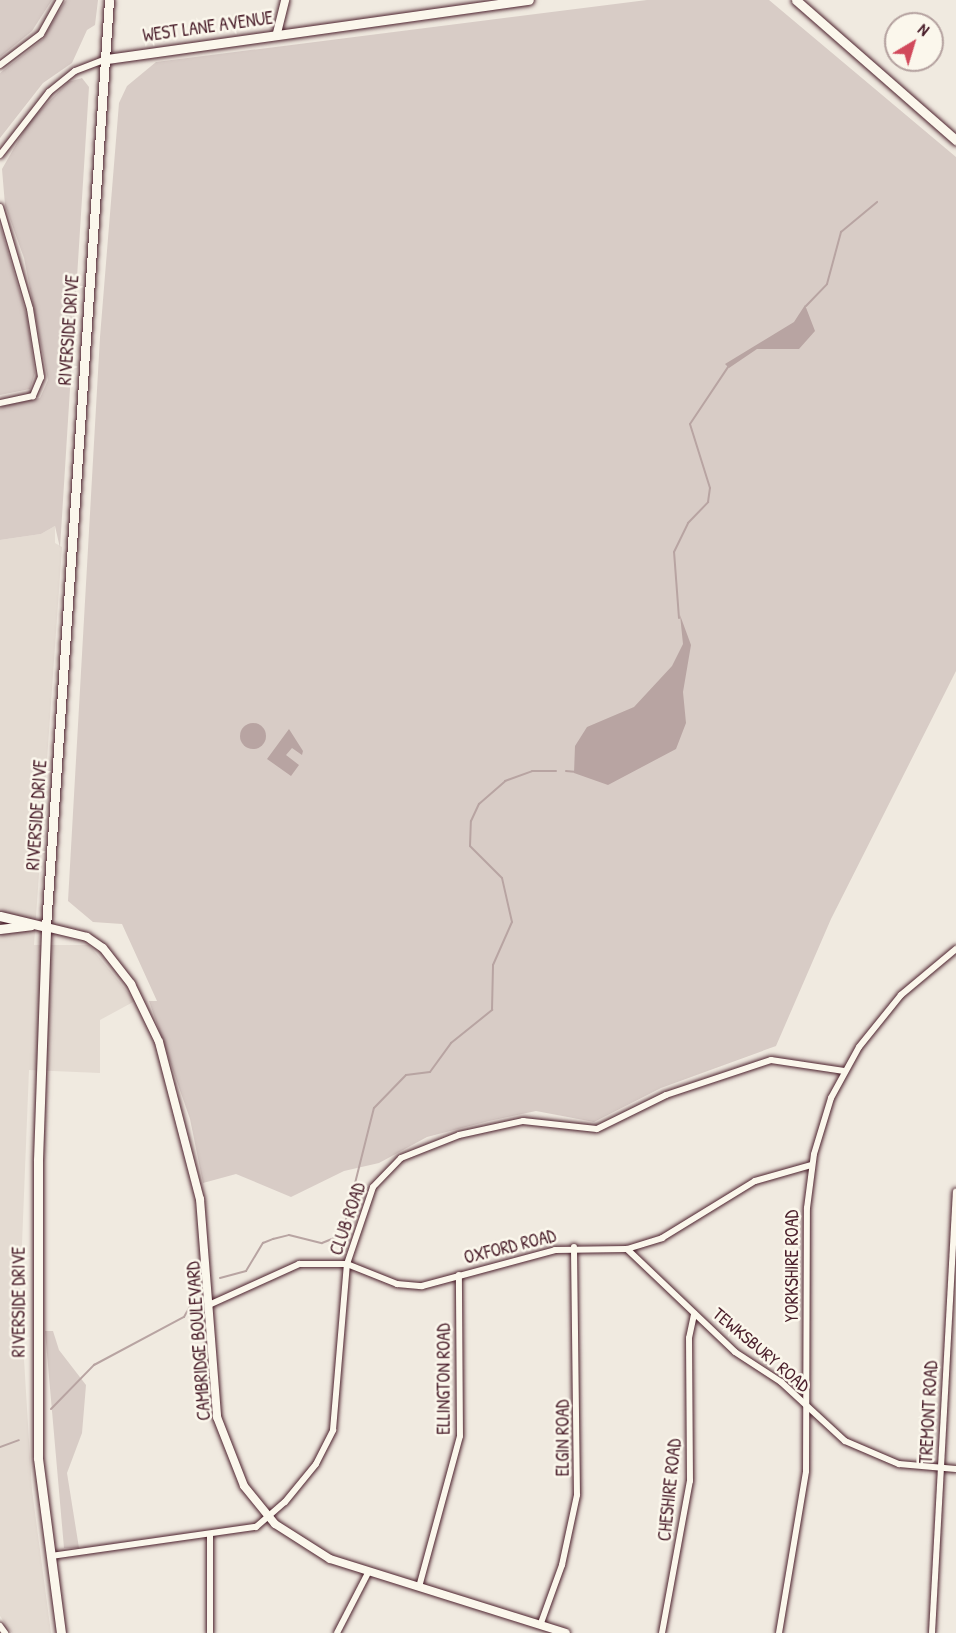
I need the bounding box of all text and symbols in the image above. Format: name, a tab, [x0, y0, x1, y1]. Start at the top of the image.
street label: WEST LANE AVENUE	[141, 7, 275, 47]
north arrow	[884, 12, 944, 72]
text: N	[914, 18, 934, 41]
street label: RIVERSIDE DRIVE	[54, 274, 84, 386]
street label: RIVERSIDE DRIVE	[22, 759, 52, 871]
street label: CLUB ROAD	[326, 1180, 370, 1258]
street label: YORKSHIRE ROAD	[781, 1210, 803, 1322]
street label: OXFORD ROAD	[462, 1225, 558, 1269]
street label: RIVERSIDE DRIVE	[8, 1247, 30, 1357]
street label: CAMBRIDGE BOULEVARD	[183, 1261, 215, 1421]
street label: TEWKSBURY ROAD	[708, 1303, 814, 1397]
street label: ELLINGTON ROAD	[433, 1323, 455, 1435]
street label: TREMONT ROAD	[916, 1360, 942, 1464]
street label: ELGIN ROAD	[552, 1400, 574, 1476]
street label: CHESHIRE ROAD	[654, 1438, 686, 1542]

